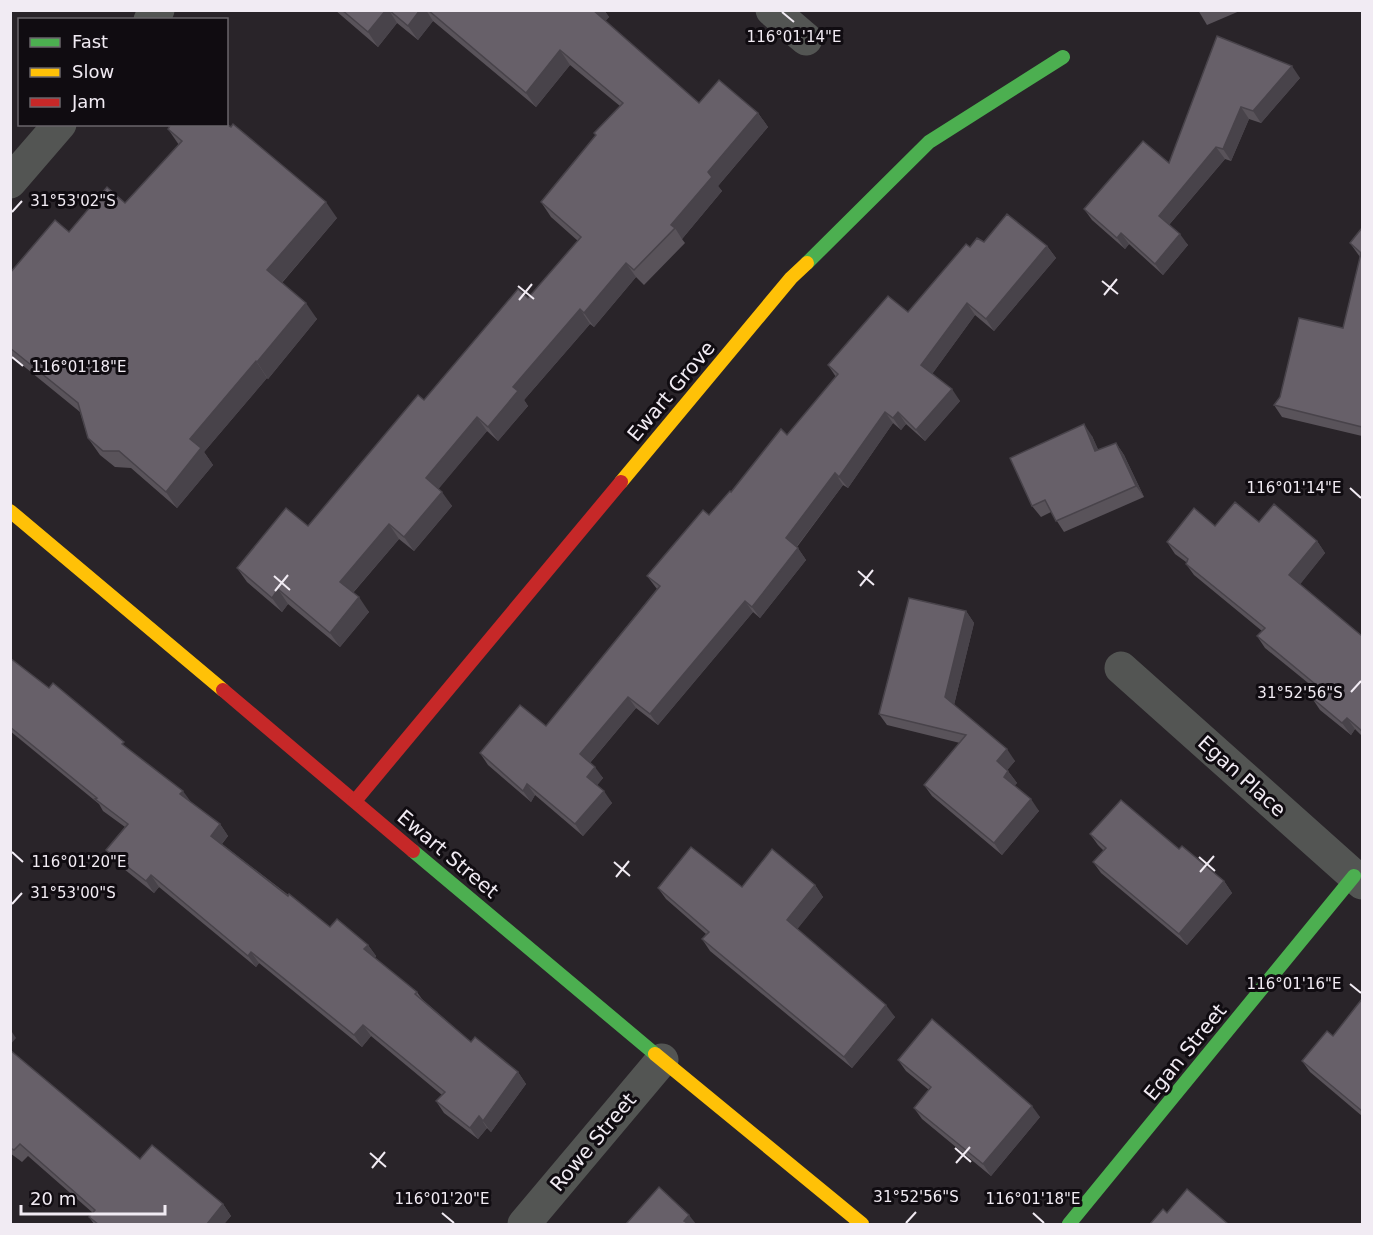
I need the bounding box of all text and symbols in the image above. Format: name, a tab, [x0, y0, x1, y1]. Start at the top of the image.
legend	[18, 18, 228, 126]
text: 116°01'14"E	[747, 28, 841, 46]
text: Fast	[72, 31, 108, 52]
text: Slow	[72, 61, 114, 82]
text: Jam	[71, 91, 106, 112]
text: 31°53'02"S	[30, 192, 116, 210]
street label: Ewart Grove	[622, 336, 720, 446]
text: 116°01'18"E	[32, 358, 126, 376]
text: 116°01'14"E	[1247, 479, 1341, 497]
text: 31°52'56"S	[1257, 684, 1343, 702]
street label: Egan Place	[1193, 730, 1291, 822]
street label: Ewart Street	[393, 805, 503, 903]
text: 116°01'20"E	[32, 853, 126, 871]
text: 31°53'00"S	[30, 884, 116, 902]
text: 116°01'16"E	[1247, 975, 1341, 993]
street label: Egan Street	[1139, 999, 1231, 1105]
street label: Rowe Street	[545, 1088, 641, 1196]
scale bar	[21, 1178, 165, 1216]
text: 20 m	[30, 1188, 76, 1209]
text: 31°52'56"S	[873, 1188, 959, 1206]
text: 116°01'20"E	[395, 1190, 489, 1208]
text: 116°01'18"E	[986, 1190, 1080, 1208]

